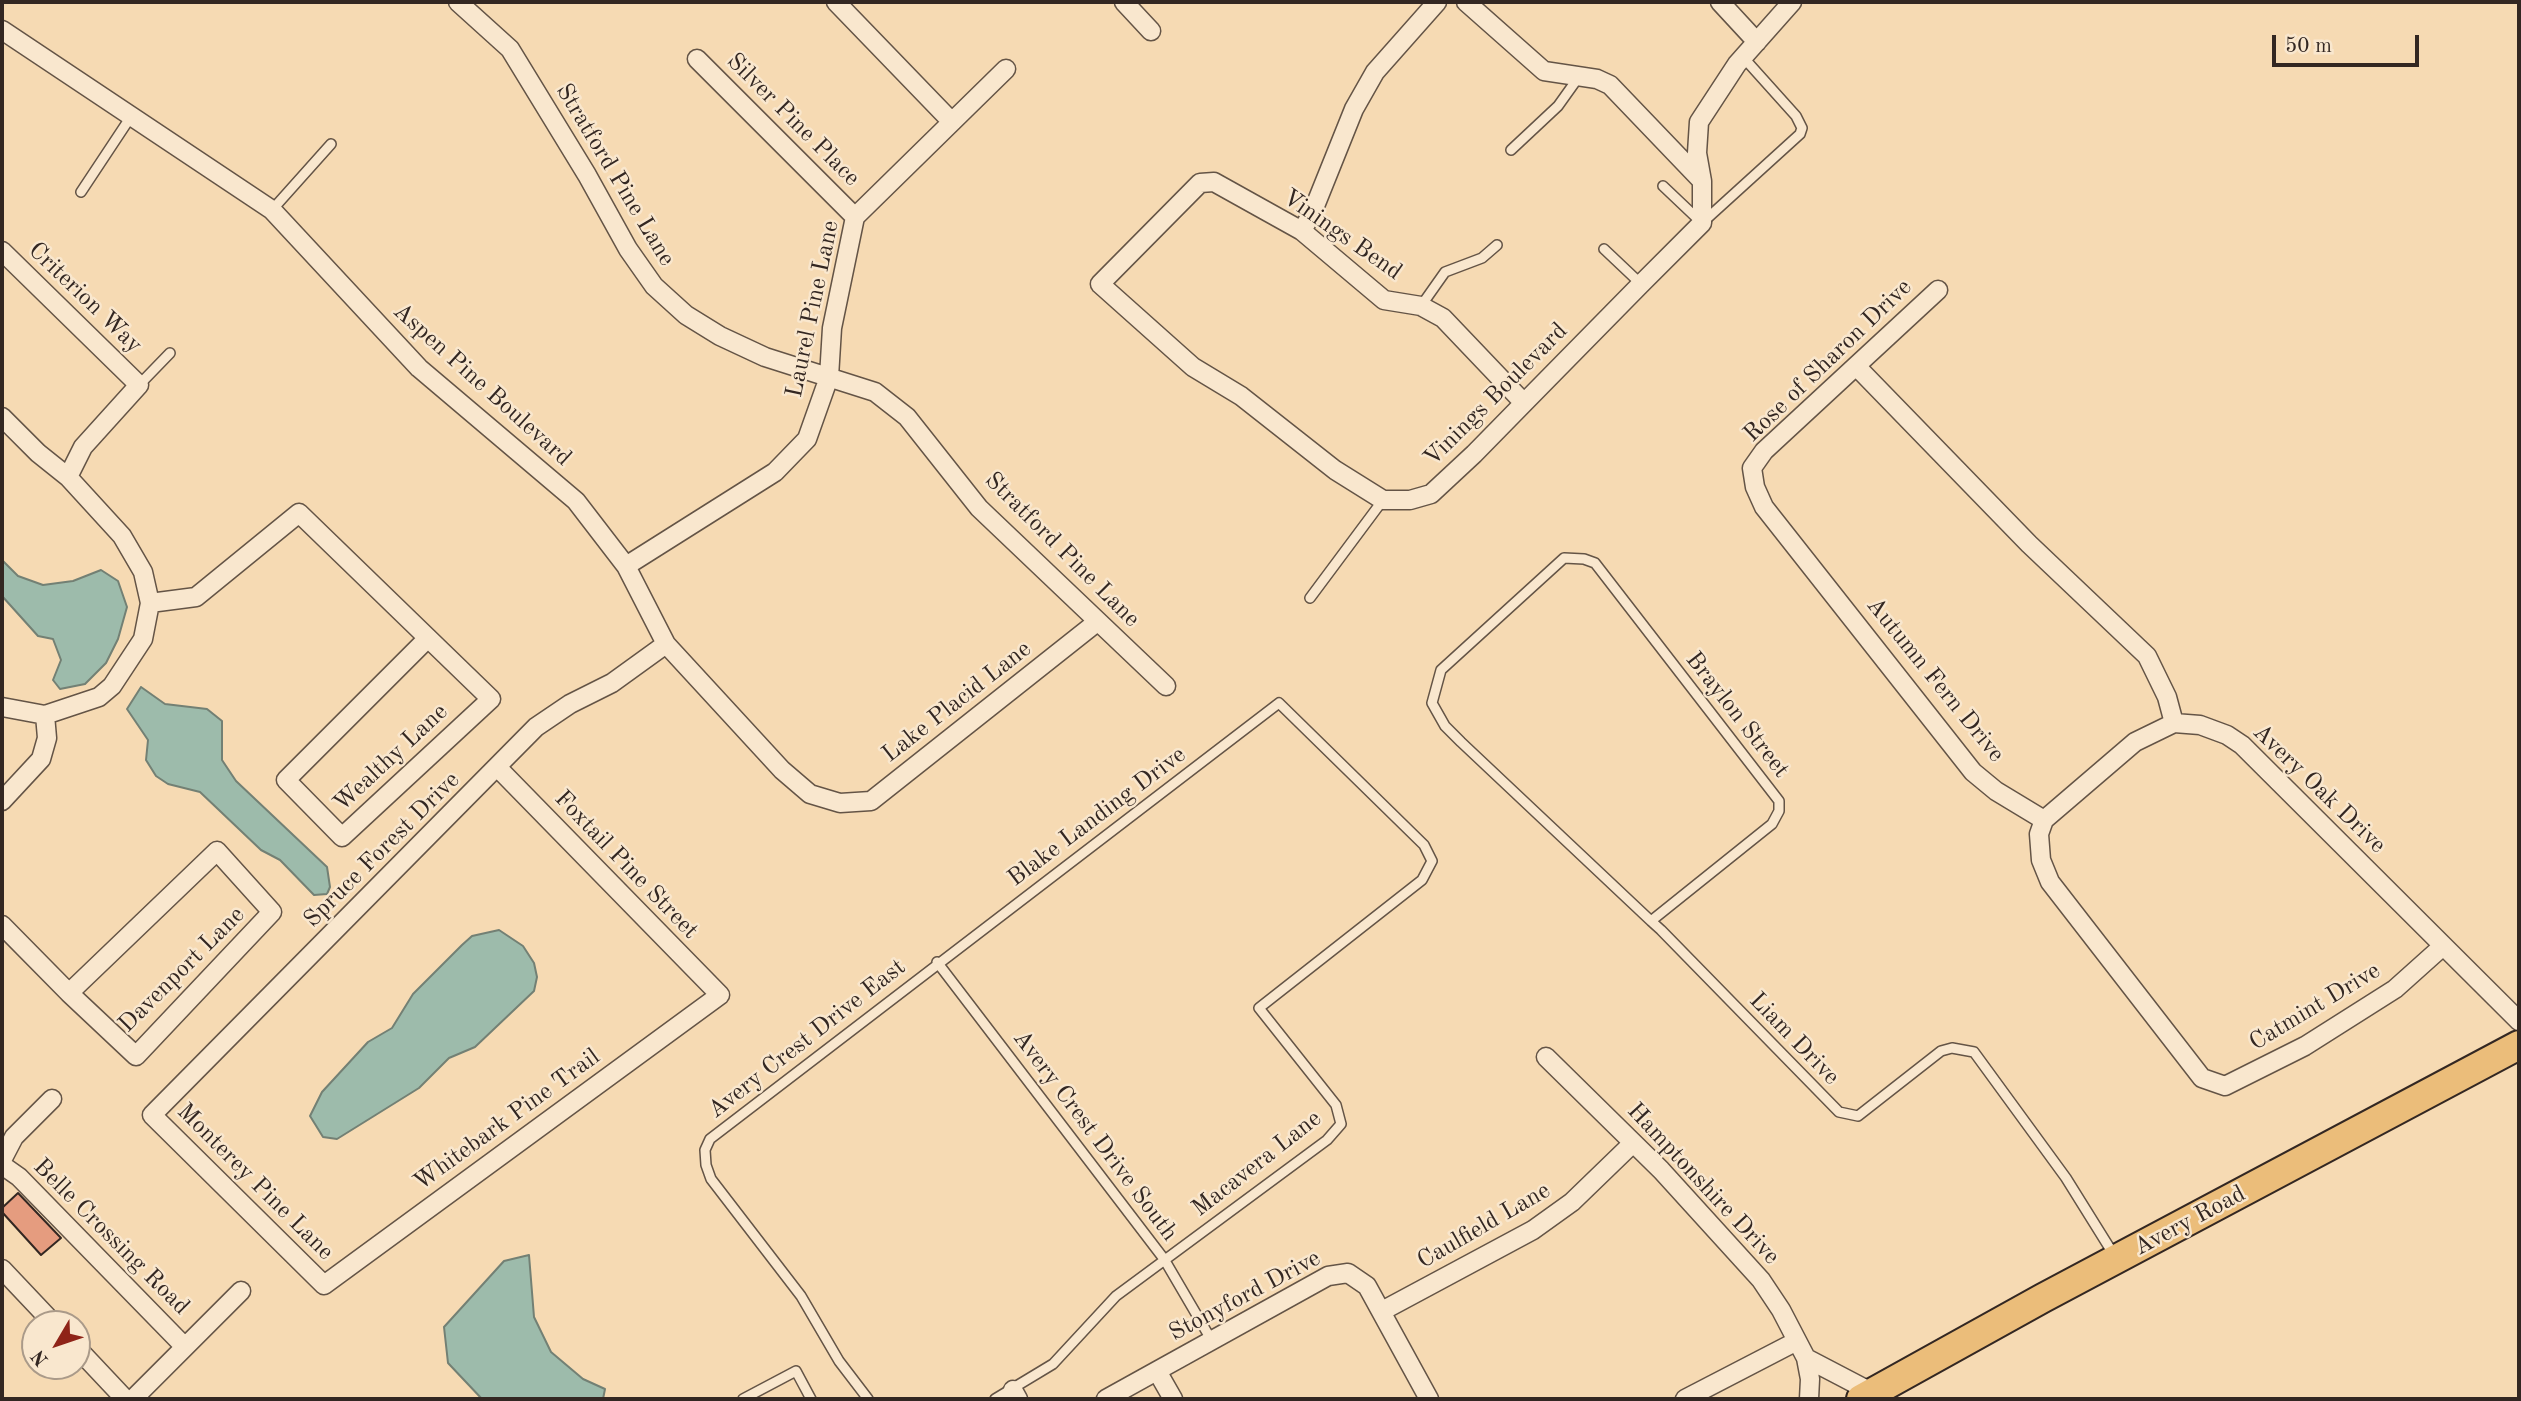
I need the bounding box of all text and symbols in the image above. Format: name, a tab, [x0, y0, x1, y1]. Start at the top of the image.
scale bar	[2276, 21, 2423, 65]
text: 50 m	[2285, 36, 2332, 57]
street label: Silver Pine Place	[720, 47, 866, 193]
street label: Stratford Pine Lane	[549, 79, 681, 271]
street label: Vinings Bend	[1277, 183, 1407, 287]
street label: Laurel Pine Lane	[780, 218, 846, 400]
street label: Criterion Way	[22, 236, 148, 360]
street label: Rose of Sharon Drive	[1738, 273, 1918, 449]
street label: Aspen Pine Boulevard	[387, 297, 577, 473]
street label: Vinings Boulevard	[1418, 317, 1574, 473]
street label: Stratford Pine Lane	[978, 466, 1146, 634]
street label: Autumn Fern Drive	[1860, 592, 2010, 768]
street label: Lake Placid Lane	[877, 635, 1037, 769]
street label: Braylon Street	[1679, 646, 1795, 784]
street label: Wealthy Lane	[328, 698, 454, 818]
street label: Avery Oak Drive	[2246, 718, 2392, 860]
street label: Blake Landing Drive	[1002, 741, 1192, 893]
street label: Spruce Forest Drive	[298, 766, 466, 934]
street label: Foxtail Pine Street	[548, 785, 704, 945]
street label: Davenport Lane	[113, 901, 251, 1039]
street label: Avery Crest Drive East	[702, 953, 912, 1125]
street label: Catmint Drive	[2244, 957, 2386, 1057]
street label: Liam Drive	[1743, 987, 1845, 1091]
street label: Avery Crest Drive South	[1006, 1025, 1184, 1247]
street label: Whitebark Pine Trail	[408, 1043, 606, 1197]
street label: Hamptonshire Drive	[1621, 1097, 1785, 1271]
street label: Monterey Pine Lane	[171, 1098, 339, 1266]
street label: Macavera Lane	[1186, 1104, 1328, 1224]
street label: Belle Crossing Road	[27, 1153, 195, 1321]
street label: Caulfield Lane	[1412, 1176, 1556, 1276]
street label: Avery Road	[2129, 1180, 2251, 1262]
street label: Stonyford Drive	[1164, 1244, 1326, 1348]
north arrow	[21, 1310, 91, 1380]
text: N	[29, 1346, 53, 1369]

